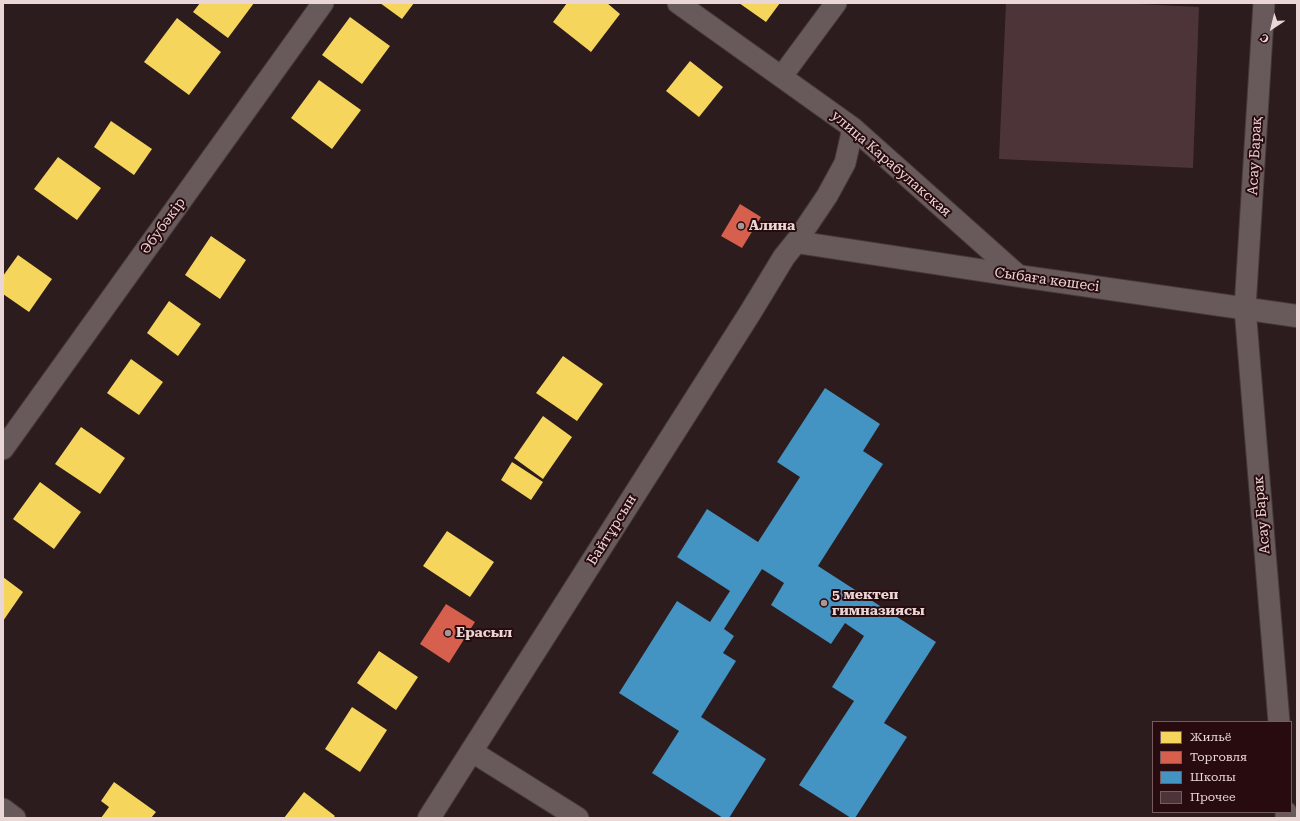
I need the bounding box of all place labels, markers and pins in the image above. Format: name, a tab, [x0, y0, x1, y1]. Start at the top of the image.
place label: Алина	[749, 218, 795, 234]
marker: Алина	[736, 221, 746, 231]
place label: 5 мектеп гимназиясы	[832, 587, 925, 620]
marker: 5 мектеп гимназиясы	[819, 598, 829, 608]
place label: Ерасыл	[456, 625, 512, 641]
marker: Ерасыл	[443, 628, 453, 638]

